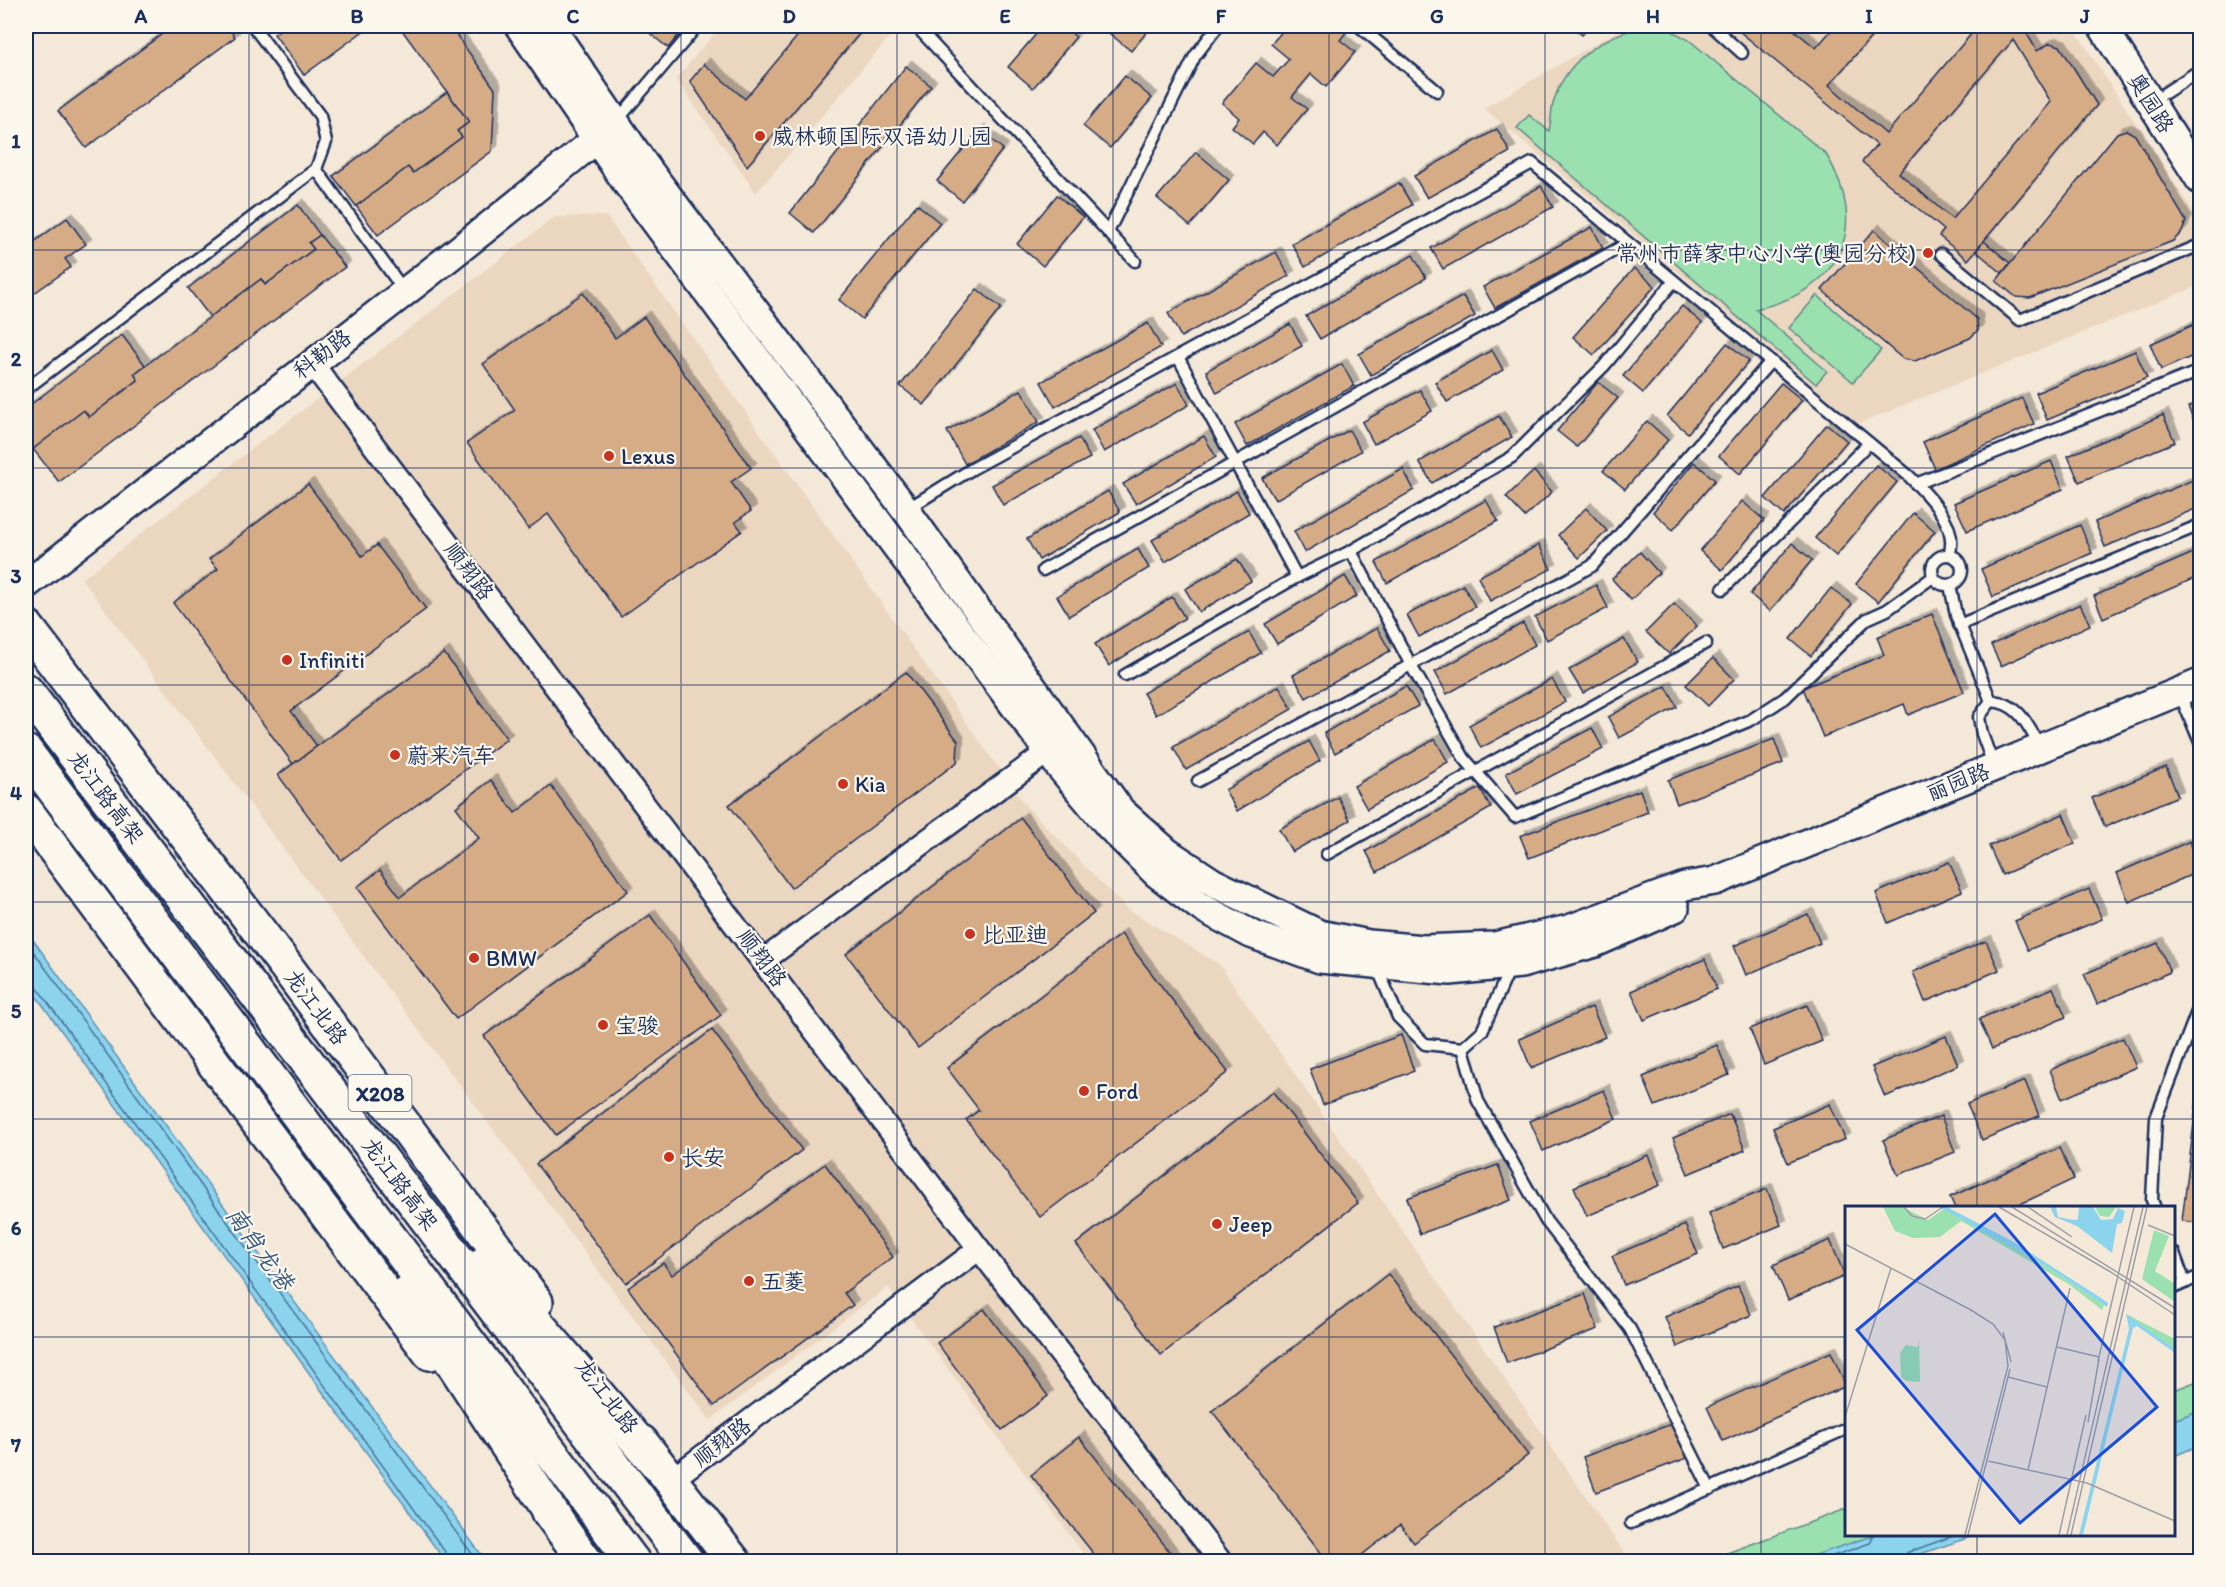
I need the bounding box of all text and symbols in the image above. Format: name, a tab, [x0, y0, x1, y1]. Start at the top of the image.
text: A	[134, 4, 148, 28]
text: B	[351, 4, 364, 28]
text: C	[567, 4, 580, 28]
text: D	[782, 4, 796, 28]
text: E	[999, 4, 1011, 28]
text: F	[1216, 4, 1227, 28]
text: G	[1430, 4, 1444, 28]
text: H	[1646, 4, 1660, 28]
text: I	[1865, 4, 1873, 28]
text: J	[2079, 4, 2090, 28]
street label: 奥园路	[2122, 68, 2180, 138]
place label: 威林顿国际双语幼儿园	[772, 123, 992, 150]
text: 1	[11, 129, 21, 153]
marker: 威林顿国际双语幼儿园	[753, 129, 767, 143]
place label: 常州市薛家中心小学(奥园分校)	[1616, 240, 1916, 267]
marker: 常州市薛家中心小学(奥园分校)	[1921, 246, 1935, 260]
street label: 科勒路	[288, 323, 356, 385]
text: 2	[11, 347, 22, 371]
place label: Lexus	[621, 443, 675, 470]
marker: Lexus	[602, 449, 616, 463]
street label: 顺翔路	[438, 537, 500, 605]
text: 3	[11, 564, 22, 588]
place label: Infiniti	[299, 647, 365, 674]
marker: Infiniti	[280, 653, 294, 667]
place label: 蔚来汽车	[407, 742, 495, 769]
street label: 龙江路高架	[62, 745, 150, 849]
marker: 蔚来汽车	[388, 748, 402, 762]
street label: 丽园路	[1922, 757, 1994, 807]
place label: Kia	[855, 771, 886, 798]
marker: Kia	[836, 777, 850, 791]
text: 4	[10, 781, 22, 805]
place label: 比亚迪	[982, 921, 1048, 948]
street label: 顺翔路	[731, 924, 793, 992]
marker: 比亚迪	[963, 927, 977, 941]
place label: BMW	[486, 945, 537, 972]
marker: BMW	[467, 951, 481, 965]
street label: 龙江北路	[279, 964, 353, 1050]
text: 5	[11, 999, 22, 1023]
place label: 宝骏	[615, 1012, 659, 1039]
marker: 宝骏	[596, 1018, 610, 1032]
road number: X208	[348, 1075, 412, 1111]
place label: Ford	[1096, 1078, 1139, 1105]
marker: Ford	[1077, 1084, 1091, 1098]
street label: 龙江路高架	[356, 1132, 444, 1236]
place label: 长安	[681, 1144, 725, 1171]
marker: 长安	[662, 1150, 676, 1164]
water label: 南肖龙港	[220, 1201, 301, 1297]
inset map	[1845, 1206, 2175, 1536]
place label: Jeep	[1229, 1211, 1272, 1238]
text: 6	[11, 1216, 22, 1240]
marker: Jeep	[1210, 1217, 1224, 1231]
place label: 五菱	[761, 1268, 805, 1295]
marker: 五菱	[742, 1274, 756, 1288]
street label: 龙江北路	[570, 1353, 644, 1439]
street label: 顺翔路	[688, 1411, 756, 1473]
text: 7	[10, 1433, 21, 1457]

